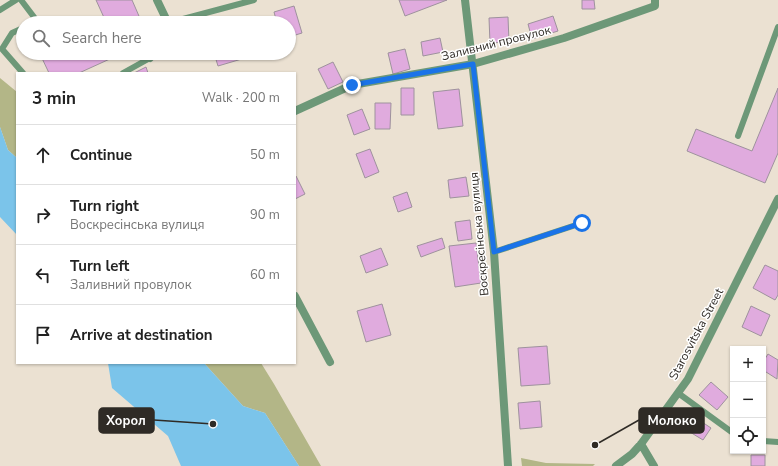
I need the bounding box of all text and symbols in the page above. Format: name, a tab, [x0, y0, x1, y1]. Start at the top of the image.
search box	[16, 16, 296, 60]
street label: Заливний провулок	[440, 22, 553, 64]
icon: search	[30, 27, 52, 49]
text: Search here	[62, 28, 142, 48]
route end	[343, 76, 361, 94]
text: 3 min	[32, 87, 76, 110]
text: Walk · 200 m	[202, 89, 280, 107]
icon: ahead	[32, 144, 54, 166]
text: Continue	[70, 145, 132, 165]
text: 50 m	[250, 146, 280, 164]
street label: Воскресінська вулиця	[466, 171, 492, 297]
text: Turn right	[70, 196, 139, 216]
icon: right	[32, 204, 54, 226]
text: 90 m	[250, 206, 280, 224]
route start	[573, 214, 591, 232]
text: Воскресінська вулиця	[70, 216, 205, 234]
text: Turn left	[70, 256, 129, 276]
icon: left	[32, 264, 54, 286]
text: 60 m	[250, 266, 280, 284]
text: Заливний провулок	[70, 276, 192, 294]
street label: Starosvitska Street	[665, 285, 727, 383]
icon: arrive	[32, 324, 54, 346]
text: Arrive at destination	[70, 325, 213, 345]
map controls	[730, 346, 766, 454]
button: +	[730, 346, 766, 382]
button: −	[730, 382, 766, 418]
callout: Хорол	[99, 408, 154, 433]
callout: Молоко	[639, 408, 704, 433]
text: Хорол	[105, 412, 146, 430]
text: Молоко	[647, 412, 697, 430]
button: locate	[730, 418, 766, 454]

